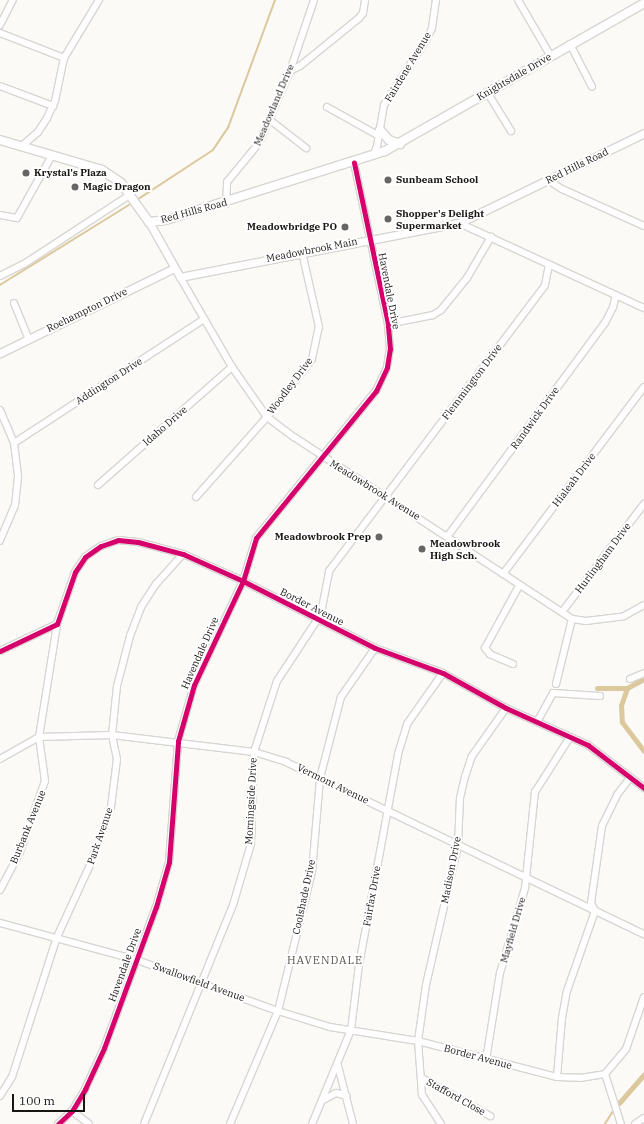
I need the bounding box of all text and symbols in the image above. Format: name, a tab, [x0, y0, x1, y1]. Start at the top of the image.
street label: Fairdene Avenue	[382, 30, 434, 104]
street label: Knightsdale Drive	[475, 51, 553, 103]
street label: Meadowland Drive	[251, 62, 297, 148]
street label: Red Hills Road	[544, 146, 610, 186]
place label: Krystal's Plaza	[34, 167, 107, 179]
marker: Krystal's Plaza	[21, 168, 31, 178]
place label: Sunbeam School	[396, 174, 478, 186]
marker: Sunbeam School	[383, 175, 393, 185]
place label: Magic Dragon	[83, 181, 151, 193]
marker: Magic Dragon	[70, 182, 80, 192]
street label: Red Hills Road	[159, 196, 229, 226]
place label: Shopper's Delight Supermarket	[396, 207, 484, 230]
marker: Shopper's Delight Supermarket	[383, 214, 393, 224]
place label: Meadowbridge PO	[247, 221, 337, 233]
marker: Meadowbridge PO	[340, 222, 350, 232]
street label: Meadowbrook Main	[265, 235, 359, 265]
street label: Havendale Drive	[376, 252, 402, 330]
street label: Roehampton Drive	[45, 285, 129, 335]
street label: Flemmington Drive	[440, 342, 504, 422]
street label: Addington Drive	[73, 355, 145, 407]
street label: Woodley Drive	[265, 355, 315, 417]
street label: Randwick Drive	[508, 384, 562, 452]
street label: Idaho Drive	[141, 404, 189, 448]
street label: Hialeah Drive	[550, 451, 598, 509]
street label: Meadowbrook Avenue	[328, 457, 422, 523]
street label: Hurlingham Drive	[573, 520, 633, 596]
place label: Meadowbrook Prep	[275, 531, 371, 543]
marker: Meadowbrook Prep	[374, 532, 384, 542]
place label: Meadowbrook High Sch.	[430, 537, 500, 560]
marker: Meadowbrook High Sch.	[417, 544, 427, 554]
street label: Border Avenue	[278, 586, 346, 628]
street label: Havendale Drive	[179, 615, 221, 691]
street label: Morningside Drive	[243, 757, 259, 845]
street label: Vermont Avenue	[295, 761, 371, 807]
street label: Burbank Avenue	[8, 788, 48, 866]
street label: Park Avenue	[85, 806, 115, 866]
street label: Madison Drive	[439, 836, 463, 904]
street label: Coolshade Drive	[290, 858, 318, 936]
street label: Fairfax Drive	[361, 865, 383, 927]
street label: Mayfield Drive	[498, 896, 528, 964]
street label: Havendale Drive	[106, 926, 144, 1004]
district label: HAVENDALE	[287, 953, 363, 967]
street label: Swallowfield Avenue	[152, 960, 246, 1004]
street label: Border Avenue	[443, 1042, 513, 1072]
street label: Stafford Close	[424, 1076, 488, 1118]
scale bar	[14, 1086, 87, 1112]
text: 100 m	[19, 1093, 55, 1108]

